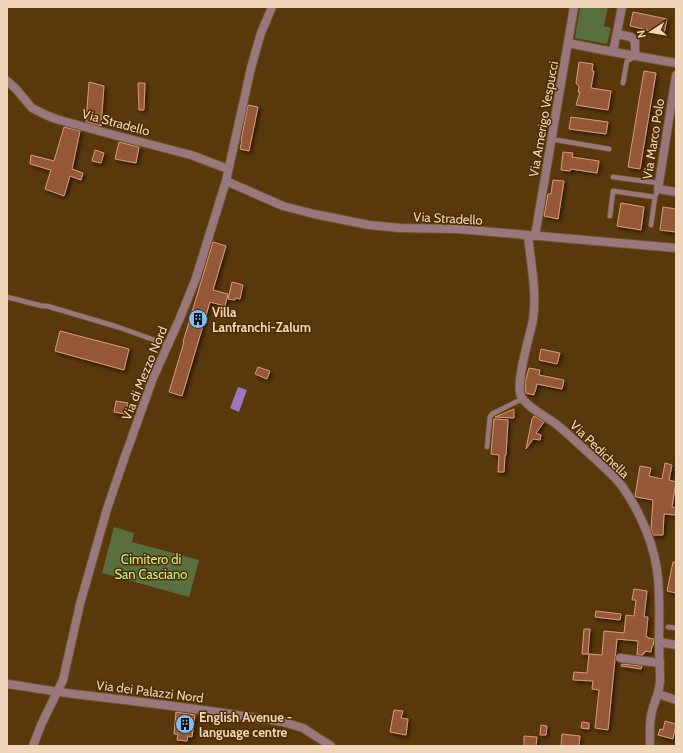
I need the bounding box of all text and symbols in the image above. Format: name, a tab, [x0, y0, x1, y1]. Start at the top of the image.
north arrow	[631, 12, 671, 52]
text: N	[634, 29, 649, 39]
street label: Via Amerigo Vespucci	[525, 60, 561, 178]
street label: Via Marco Polo	[639, 97, 667, 181]
street label: Via Stradello	[80, 105, 152, 139]
street label: Via Stradello	[413, 208, 483, 228]
place label: Villa Lanfranchi-Zalum	[212, 304, 311, 335]
building icon: Villa Lanfranchi-Zalum	[187, 308, 209, 330]
street label: Via di Mezzo Nord	[118, 324, 170, 422]
street label: Via Pedichella	[567, 417, 634, 482]
park label: Cimitero di San Casciano	[115, 551, 187, 582]
street label: Via dei Palazzi Nord	[95, 676, 205, 706]
place label: English Avenue - language centre	[199, 709, 292, 740]
building icon: English Avenue - language centre	[174, 713, 196, 735]

